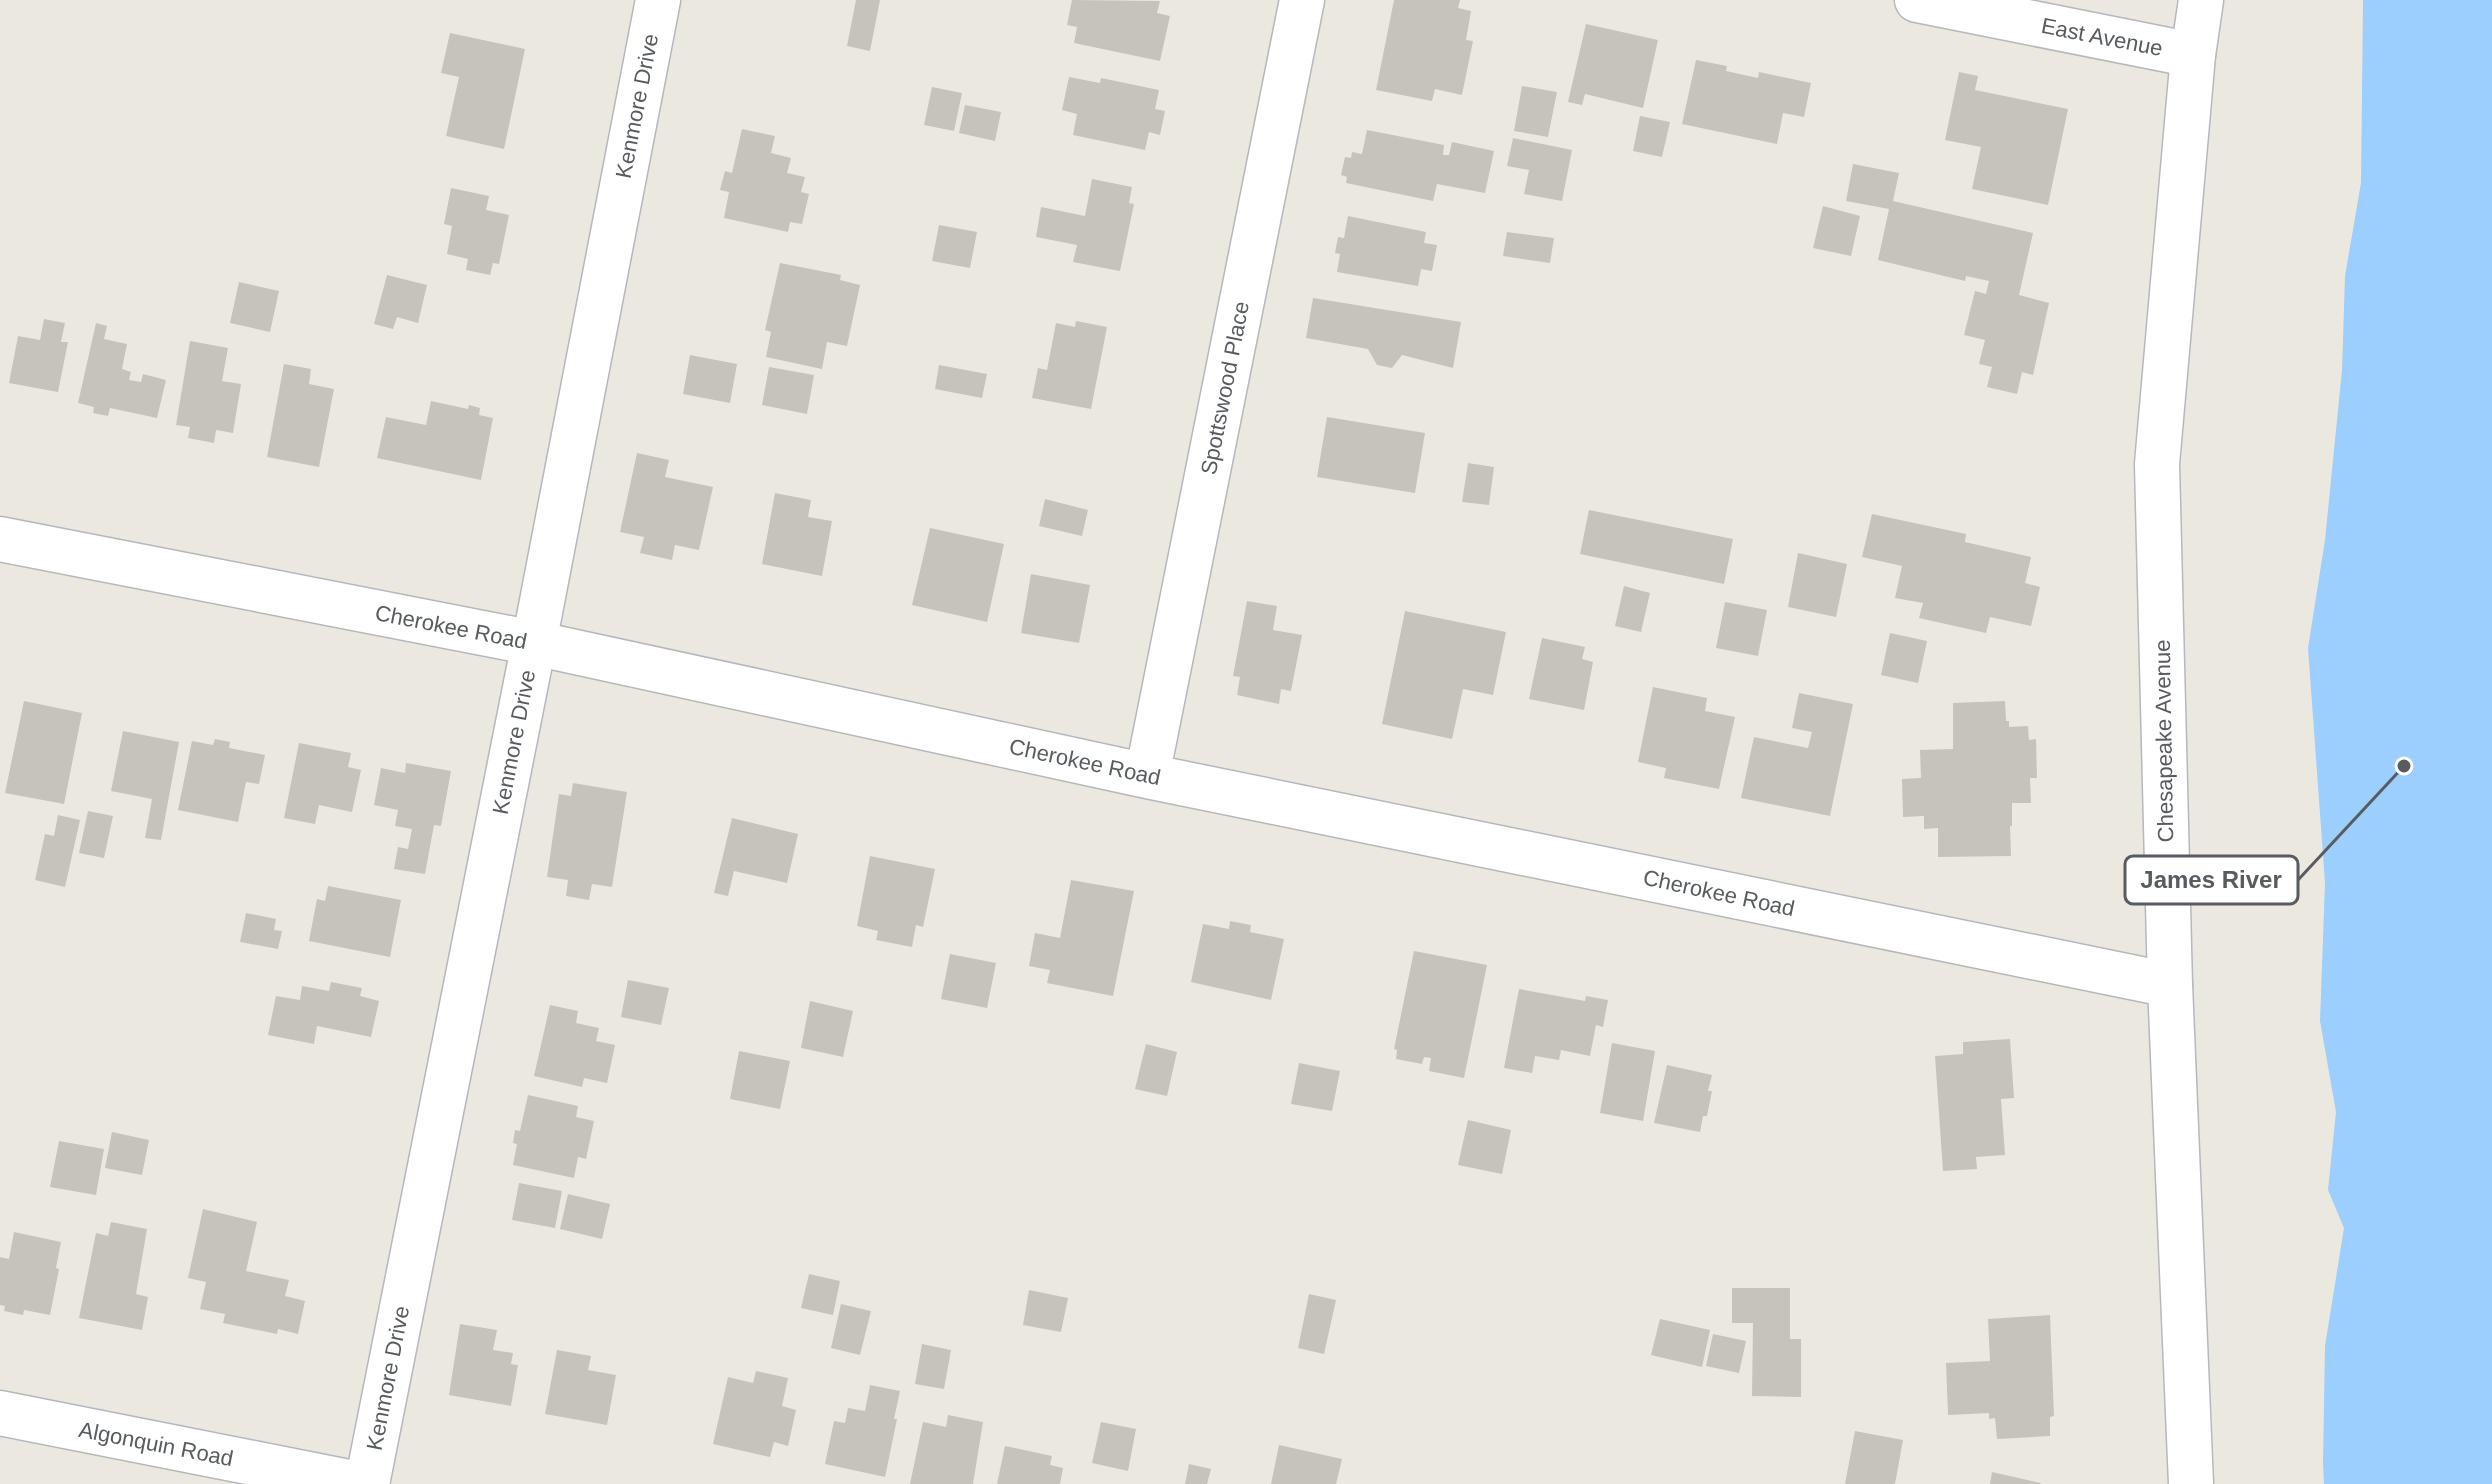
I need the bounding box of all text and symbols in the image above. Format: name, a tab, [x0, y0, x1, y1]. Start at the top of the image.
street label: East Avenue	[2039, 13, 2165, 61]
street label: Kenmore Drive	[611, 32, 663, 180]
street label: Spottswood Place	[1196, 299, 1254, 477]
street label: Cherokee Road	[373, 600, 529, 654]
street label: Chesapeake Avenue	[2150, 639, 2178, 843]
street label: Kenmore Drive	[488, 668, 540, 816]
street label: Cherokee Road	[1007, 734, 1163, 790]
callout: James River	[2125, 856, 2298, 904]
street label: Cherokee Road	[1641, 865, 1797, 921]
text: James River	[2140, 866, 2282, 893]
street label: Kenmore Drive	[362, 1304, 414, 1452]
street label: Algonquin Road	[77, 1417, 235, 1471]

